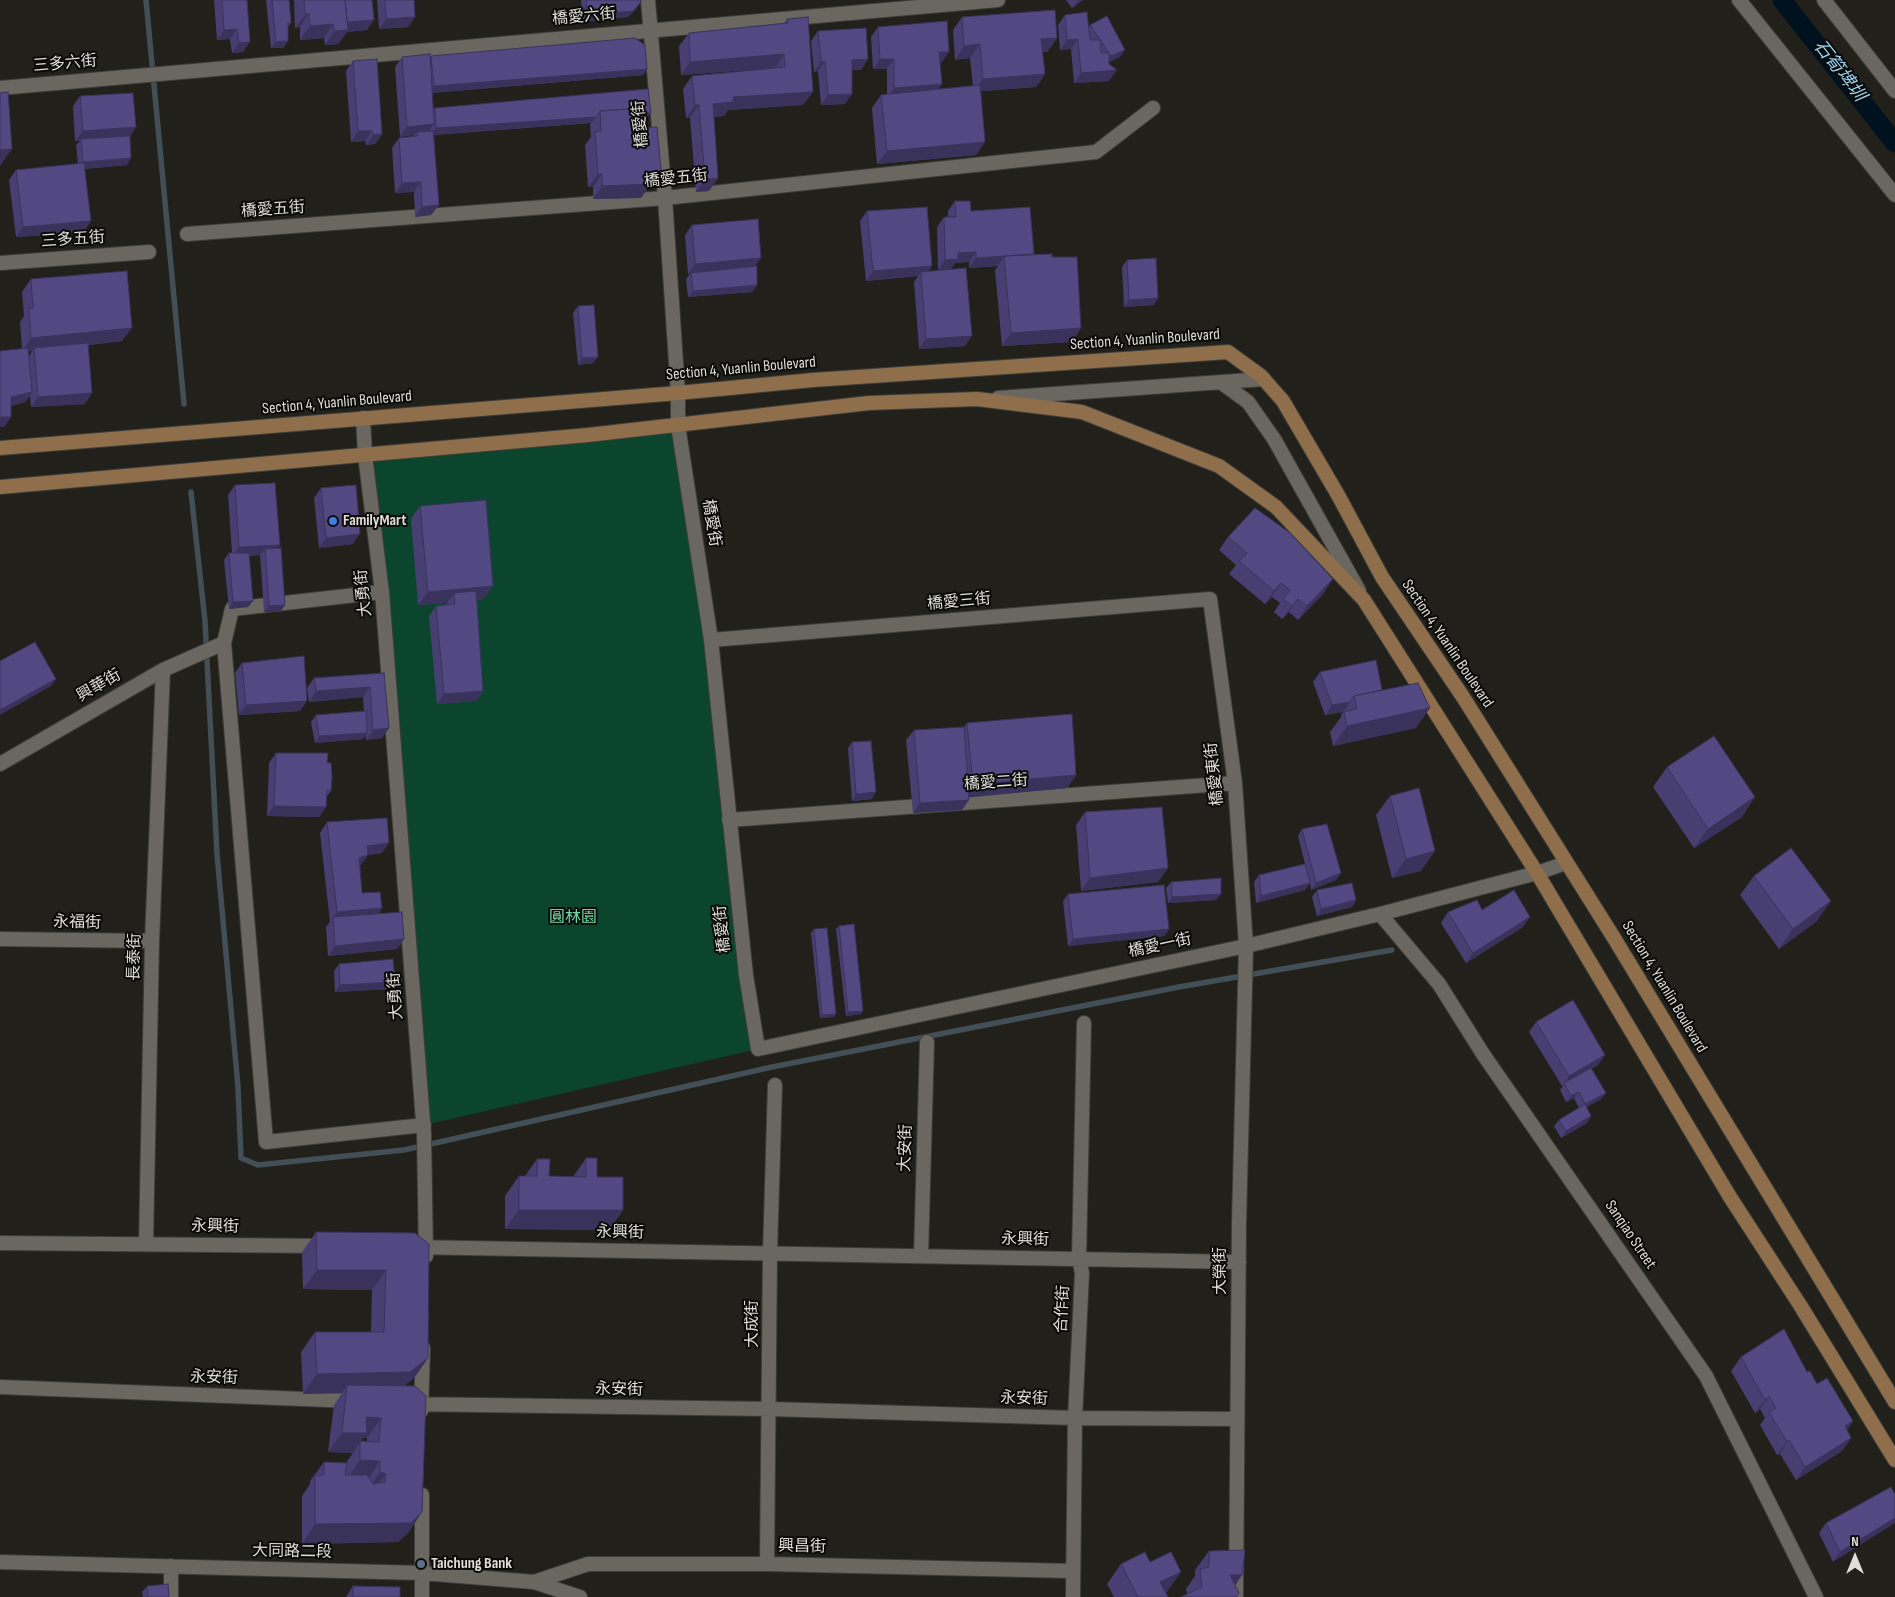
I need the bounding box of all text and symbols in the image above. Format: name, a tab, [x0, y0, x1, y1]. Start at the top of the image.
street label: 橋愛六街	[551, 5, 617, 29]
water label: 石筍埤圳	[1808, 36, 1870, 106]
street label: 三多六街	[32, 52, 98, 76]
street label: 橋愛街	[629, 99, 653, 149]
street label: 橋愛五街	[643, 166, 709, 192]
street label: 橋愛五街	[240, 198, 306, 222]
street label: 三多五街	[40, 228, 106, 252]
street label: Section 4, Yuanlin Boulevard	[1069, 325, 1221, 355]
street label: Section 4, Yuanlin Boulevard	[665, 353, 817, 385]
street label: Section 4, Yuanlin Boulevard	[261, 387, 413, 419]
street label: 橋愛街	[698, 498, 724, 548]
place label: FamilyMart	[343, 511, 407, 531]
marker: FamilyMart	[327, 515, 339, 527]
street label: 大勇街	[352, 568, 376, 618]
street label: Section 4, Yuanlin Boulevard	[1397, 576, 1497, 712]
street label: 橋愛三街	[926, 590, 992, 614]
street label: 興華街	[73, 666, 125, 706]
street label: 橋愛東街	[1202, 741, 1228, 807]
street label: 橋愛二街	[963, 771, 1029, 795]
street label: 橋愛街	[711, 904, 735, 954]
park label: 圓林園	[549, 908, 597, 928]
street label: 永福街	[53, 913, 101, 933]
street label: Section 4, Yuanlin Boulevard	[1617, 918, 1711, 1056]
street label: 橋愛一街	[1127, 930, 1193, 962]
street label: 長泰街	[125, 933, 145, 981]
street label: 大勇街	[385, 971, 407, 1021]
street label: 大安街	[896, 1124, 916, 1172]
street label: Sanqiao Street	[1600, 1197, 1660, 1273]
street label: 永興街	[191, 1217, 239, 1237]
street label: 永興街	[596, 1223, 644, 1243]
street label: 永興街	[1001, 1230, 1049, 1250]
street label: 大榮街	[1211, 1247, 1231, 1295]
street label: 合作街	[1052, 1285, 1074, 1333]
street label: 大成街	[743, 1300, 763, 1348]
street label: 永安街	[190, 1368, 238, 1388]
street label: 永安街	[595, 1380, 643, 1400]
street label: 永安街	[1000, 1389, 1048, 1409]
north arrow	[1830, 1532, 1880, 1582]
text: N	[1851, 1533, 1859, 1550]
street label: 興昌街	[778, 1537, 826, 1557]
street label: 大同路二段	[252, 1542, 332, 1562]
place label: Taichung Bank	[431, 1554, 512, 1574]
marker: Taichung Bank	[415, 1558, 427, 1570]

